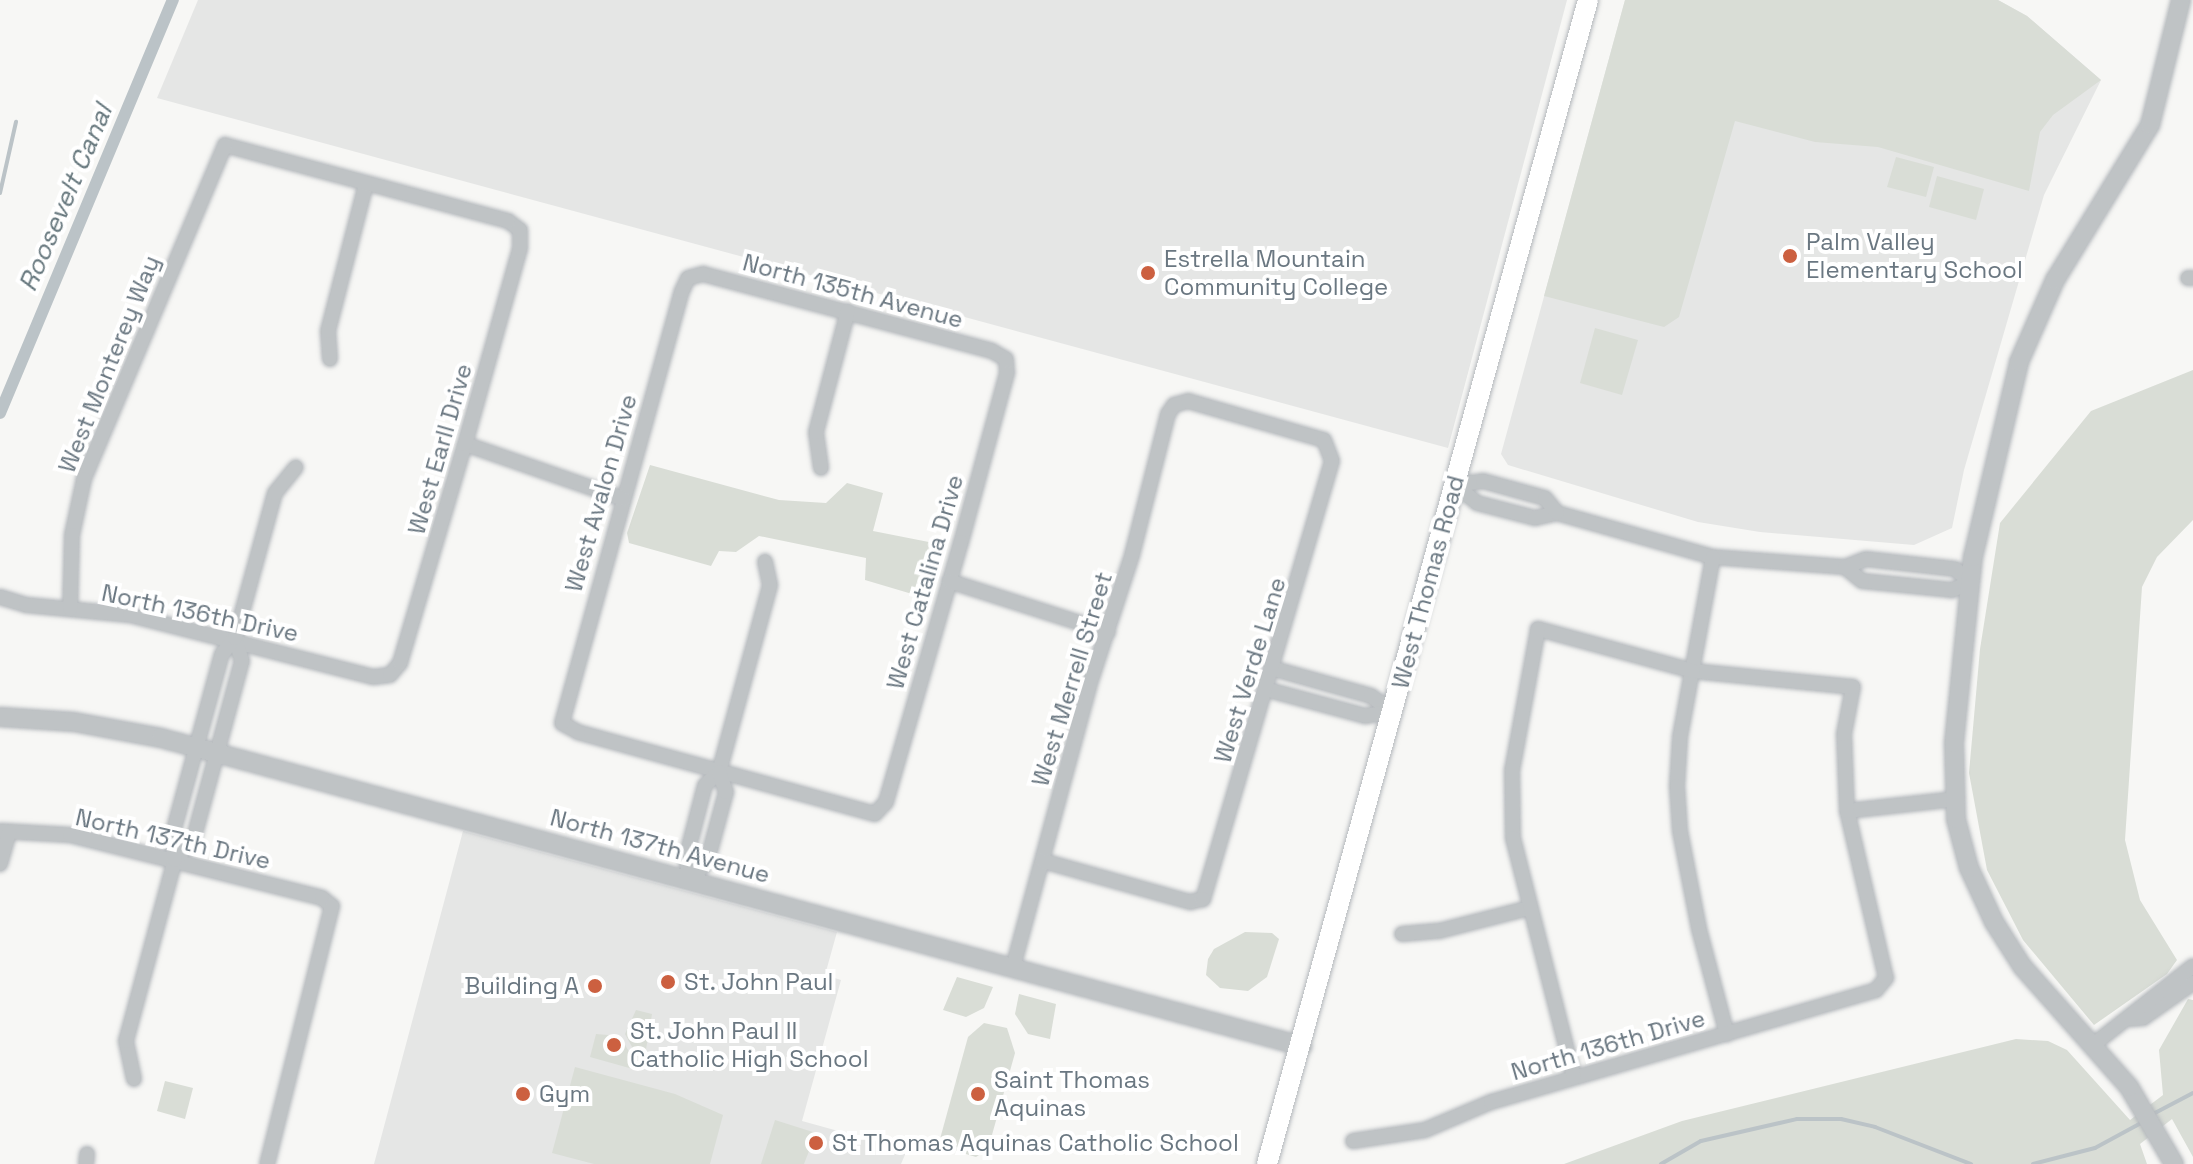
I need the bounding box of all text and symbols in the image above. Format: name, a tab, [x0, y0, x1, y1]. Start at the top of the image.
water label: Roosevelt Canal	[13, 100, 119, 296]
place label: Palm Valley Elementary School	[1806, 228, 2023, 284]
place label: Estrella Mountain Community College	[1164, 245, 1388, 301]
marker: Palm Valley Elementary School	[1781, 247, 1799, 265]
street label: North 135th Avenue	[739, 248, 967, 334]
street label: West Monterey Way	[52, 251, 166, 477]
marker: Estrella Mountain Community College	[1139, 264, 1157, 282]
street label: West Earll Drive	[402, 360, 478, 538]
street label: West Avalon Drive	[559, 391, 643, 595]
street label: West Catalina Drive	[881, 472, 969, 692]
street label: West Thomas Road	[1386, 472, 1470, 692]
street label: West Merrell Street	[1026, 568, 1118, 790]
street label: West Verde Lane	[1208, 574, 1292, 766]
street label: North 136th Drive	[99, 578, 301, 648]
street label: North 137th Drive	[73, 803, 273, 875]
street label: North 137th Avenue	[547, 803, 773, 889]
place label: St. John Paul	[684, 968, 834, 996]
place label: Building A	[464, 972, 579, 1000]
marker: St. John Paul	[659, 973, 677, 991]
marker: Building A	[586, 977, 604, 995]
street label: North 136th Drive	[1508, 1004, 1708, 1086]
place label: St. John Paul II Catholic High School	[630, 1017, 869, 1073]
marker: St. John Paul II Catholic High School	[605, 1036, 623, 1054]
place label: Saint Thomas Aquinas	[994, 1066, 1151, 1122]
place label: Gym	[539, 1080, 590, 1108]
marker: Gym	[514, 1085, 532, 1103]
marker: Saint Thomas Aquinas	[969, 1085, 987, 1103]
place label: St Thomas Aquinas Catholic School	[832, 1129, 1240, 1157]
marker: St Thomas Aquinas Catholic School	[807, 1134, 825, 1152]

